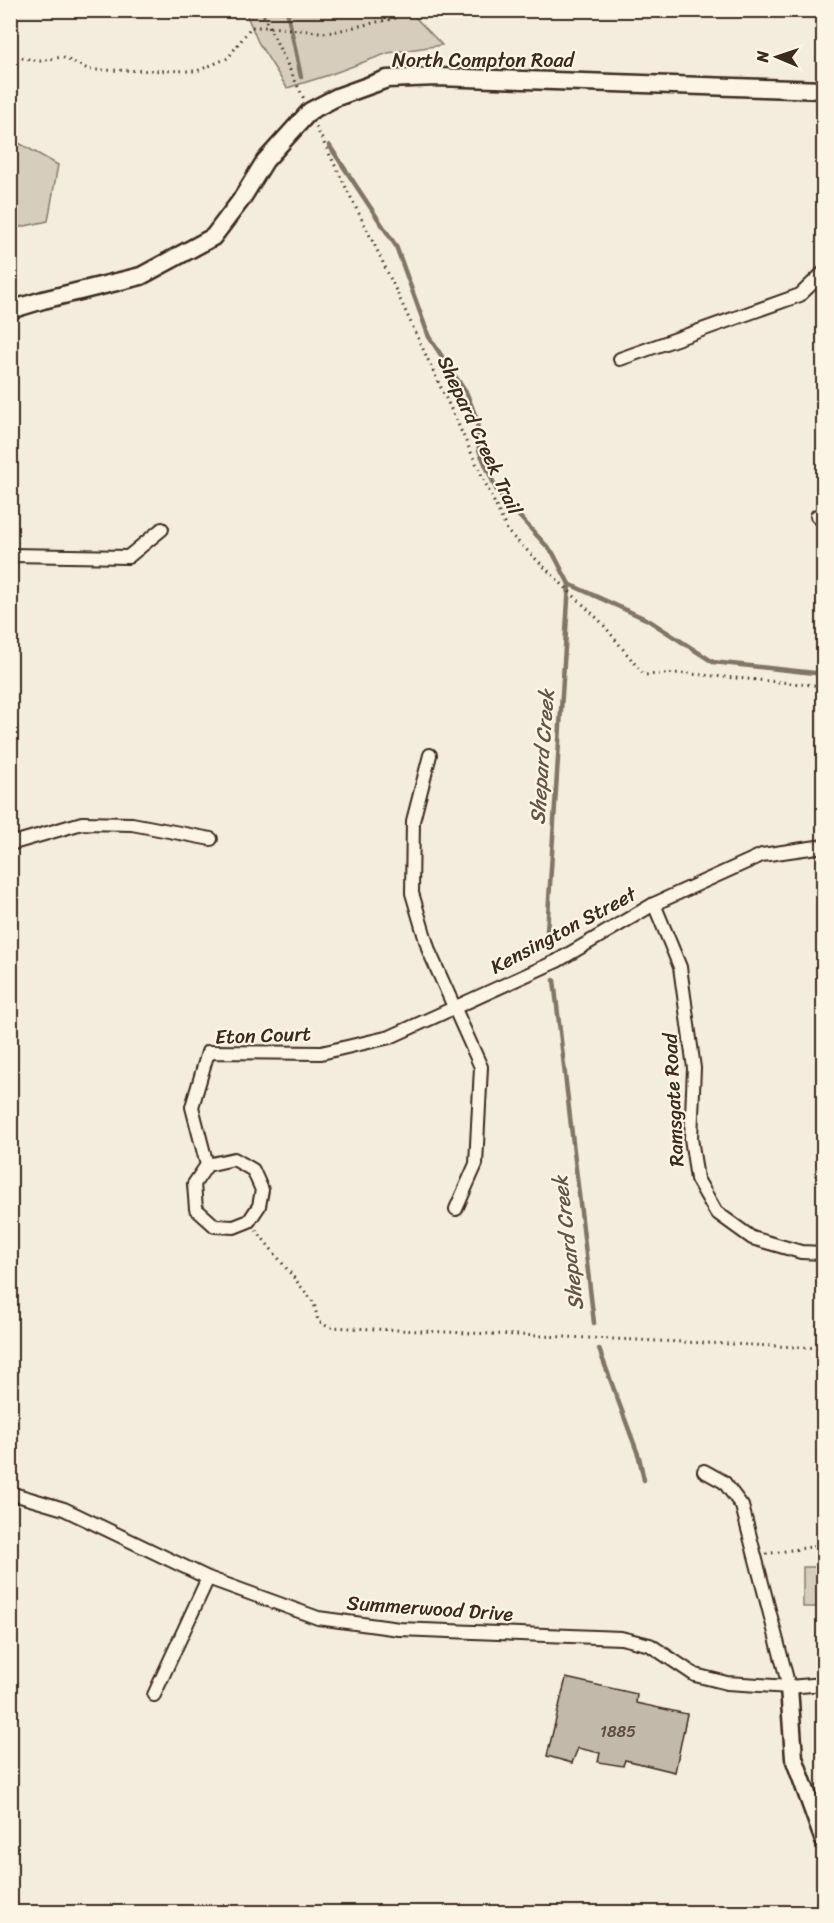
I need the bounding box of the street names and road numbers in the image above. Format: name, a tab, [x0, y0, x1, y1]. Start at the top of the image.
street label: North Compton Road	[392, 43, 575, 78]
street label: Shepard Creek Trail	[427, 350, 532, 522]
street label: Kensington Street	[484, 877, 644, 984]
street label: Eton Court	[214, 1016, 312, 1055]
street label: Ramsgate Road	[652, 1031, 694, 1167]
street label: Summerwood Drive	[346, 1585, 515, 1632]

